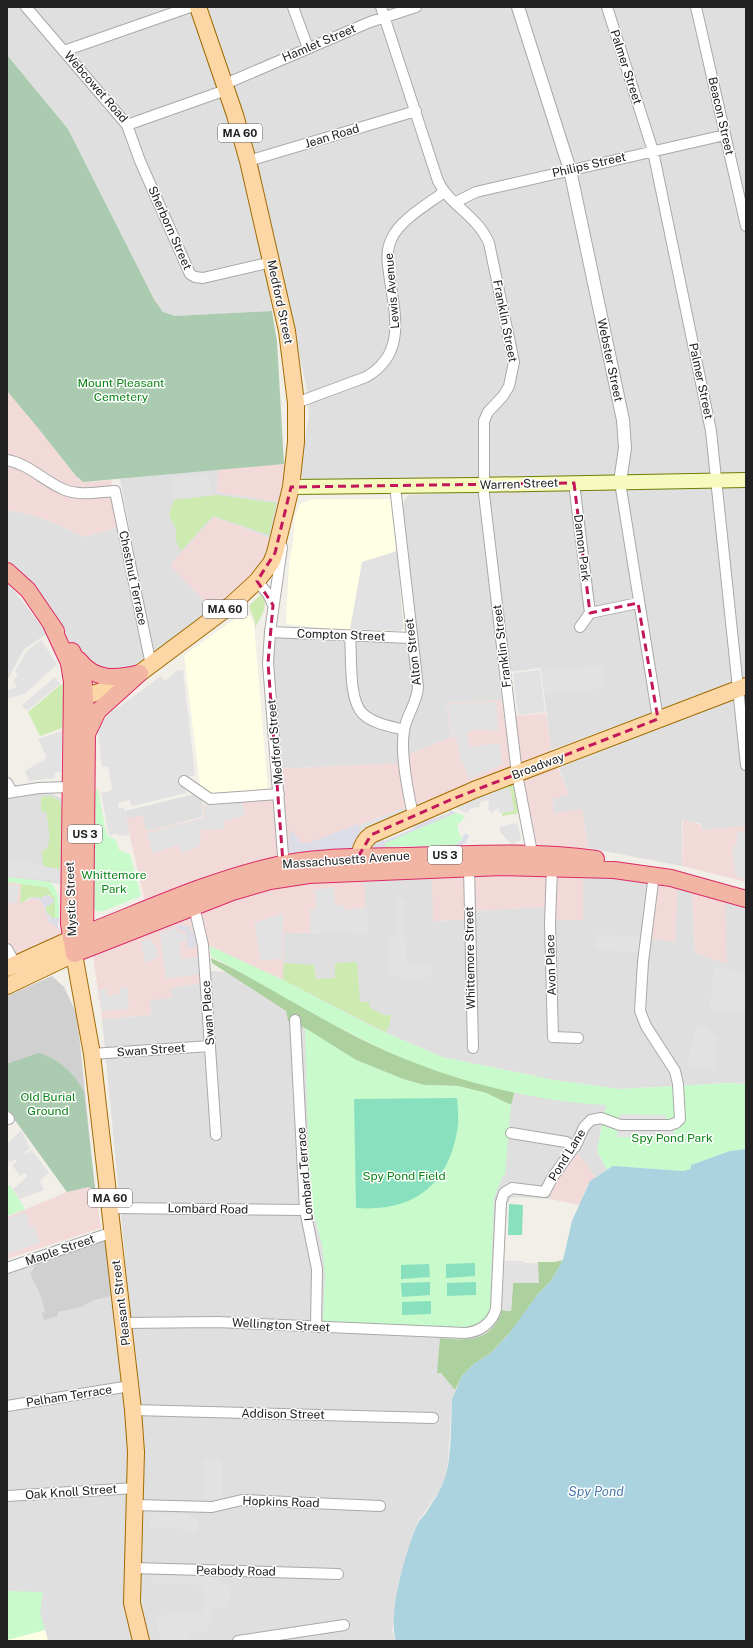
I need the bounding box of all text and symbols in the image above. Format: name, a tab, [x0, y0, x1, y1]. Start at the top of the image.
street label: Hamlet Street	[280, 21, 358, 65]
street label: Palmer Street	[607, 28, 645, 106]
street label: Webcowet Road	[61, 49, 131, 125]
street label: Beacon Street	[705, 76, 737, 157]
street label: Jean Road	[303, 121, 361, 151]
road number: MA 60	[218, 124, 262, 142]
street label: Philips Street	[551, 150, 628, 180]
street label: Sherborn Street	[145, 184, 195, 272]
street label: Lewis Avenue	[382, 252, 402, 329]
street label: Medford Street	[264, 259, 296, 346]
street label: Franklin Street	[490, 279, 520, 364]
street label: Webster Street	[594, 317, 626, 403]
street label: Palmer Street	[686, 342, 716, 421]
park label: Mount Pleasant Cemetery	[78, 376, 165, 404]
street label: Warren Street	[480, 476, 559, 492]
street label: Damon Park	[571, 514, 593, 583]
street label: Chestnut Terrace	[116, 530, 150, 627]
road number: MA 60	[203, 600, 247, 618]
street label: Franklin Street	[490, 603, 514, 688]
street label: Alton Street	[402, 617, 424, 687]
street label: Compton Street	[297, 626, 386, 644]
street label: Medford Street	[264, 698, 286, 785]
street label: Broadway	[510, 749, 567, 782]
road number: US 3	[68, 825, 102, 843]
road number: US 3	[428, 846, 462, 864]
street label: Massachusetts Avenue	[282, 849, 410, 871]
street label: Mystic Street	[63, 861, 79, 937]
park label: Whittemore Park	[81, 868, 147, 896]
street label: Whittemore Street	[462, 906, 478, 1010]
street label: Avon Place	[543, 934, 559, 996]
street label: Swan Place	[199, 980, 217, 1046]
street label: Swan Street	[116, 1041, 186, 1059]
park label: Old Burial Ground	[20, 1090, 76, 1118]
street label: Lombard Terrace	[294, 1126, 316, 1222]
street label: Pond Lane	[546, 1126, 589, 1183]
park label: Spy Pond Park	[631, 1131, 713, 1145]
park label: Spy Pond Field	[362, 1169, 446, 1183]
road number: MA 60	[88, 1189, 132, 1207]
street label: Lombard Road	[168, 1201, 248, 1217]
street label: Maple Street	[23, 1231, 97, 1268]
street label: Pleasant Street	[109, 1259, 133, 1347]
street label: Wellington Street	[231, 1315, 331, 1335]
street label: Pelham Terrace	[25, 1382, 113, 1410]
street label: Addison Street	[241, 1406, 325, 1422]
street label: Oak Knoll Street	[25, 1482, 118, 1502]
water label: Spy Pond	[568, 1484, 624, 1499]
street label: Hopkins Road	[242, 1494, 320, 1510]
street label: Peabody Road	[196, 1563, 276, 1579]

